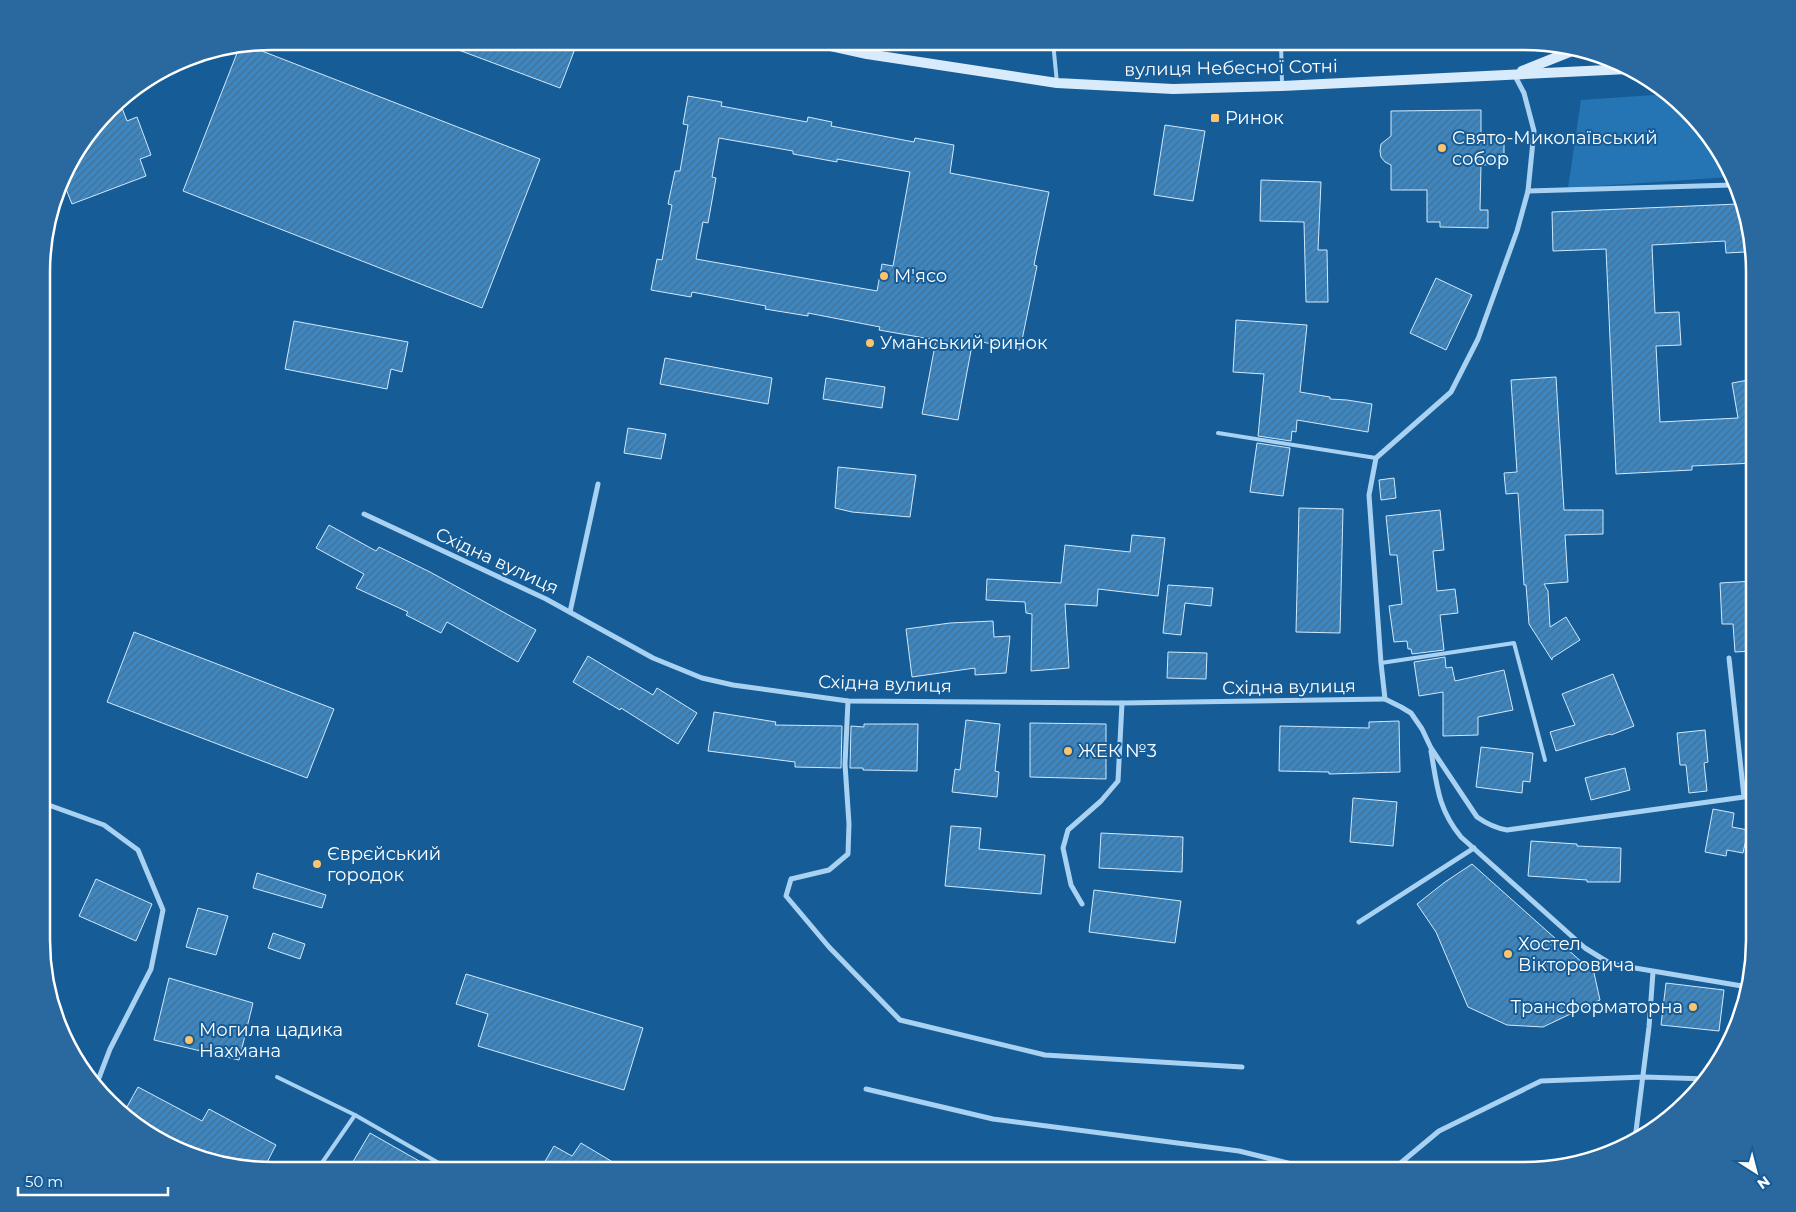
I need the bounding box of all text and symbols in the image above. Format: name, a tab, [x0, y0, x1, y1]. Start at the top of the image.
street label: вулиця Небесної Сотні	[1124, 55, 1338, 81]
place label: Ринок	[1225, 107, 1284, 129]
marker: Ринок	[1209, 112, 1221, 124]
place label: Свято-Миколаївський собор	[1452, 127, 1658, 170]
marker: Свято-Миколаївський собор	[1436, 142, 1448, 154]
place label: М'ясо	[894, 265, 947, 287]
marker: М'ясо	[878, 270, 890, 282]
place label: Уманський ринок	[880, 332, 1048, 354]
marker: Уманський ринок	[864, 337, 876, 349]
street label: Східна вулиця	[432, 523, 562, 599]
street label: Східна вулиця	[818, 671, 952, 697]
street label: Східна вулиця	[1222, 675, 1356, 699]
place label: ЖЕК №3	[1078, 740, 1157, 762]
marker: ЖЕК №3	[1062, 745, 1074, 757]
place label: Єврєйський городок	[327, 843, 441, 886]
marker: Єврєйський городок	[311, 858, 323, 870]
place label: Хостел Вікторовича	[1518, 933, 1635, 976]
marker: Хостел Вікторовича	[1502, 948, 1514, 960]
place label: Трансформаторна	[1511, 996, 1683, 1018]
marker: Трансформаторна	[1687, 1001, 1699, 1013]
place label: Могила цадика Нахмана	[199, 1019, 343, 1062]
marker: Могила цадика Нахмана	[183, 1034, 195, 1046]
north arrow	[1731, 1147, 1781, 1197]
scale bar	[18, 1164, 168, 1196]
text: 50 m	[25, 1172, 63, 1191]
text: N	[1754, 1172, 1774, 1193]

